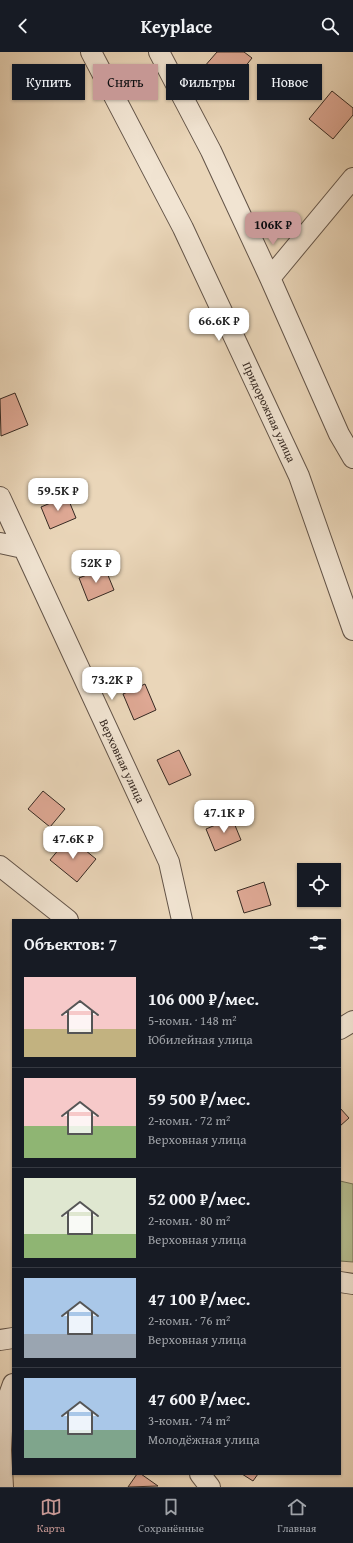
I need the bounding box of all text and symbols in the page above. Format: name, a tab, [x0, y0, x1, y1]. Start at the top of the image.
text: Keyplace	[141, 13, 212, 40]
icon: back	[12, 15, 34, 37]
icon: search	[319, 15, 341, 37]
chip: Купить	[12, 64, 85, 100]
chip: Снять	[93, 64, 158, 100]
chip: Фильтры	[166, 64, 249, 100]
chip: Новое	[257, 64, 322, 100]
pin: 106K ₽	[240, 212, 306, 246]
text: 106K ₽	[254, 215, 292, 234]
pin: 66.6K ₽	[182, 308, 256, 342]
text: 66.6K ₽	[198, 311, 240, 330]
street label: Придорожная улица	[239, 359, 300, 465]
pin: 59.5K ₽	[21, 478, 95, 512]
text: 59.5K ₽	[37, 481, 79, 500]
pin: 52K ₽	[68, 550, 124, 584]
text: 52K ₽	[80, 553, 112, 572]
pin: 73.2K ₽	[75, 667, 149, 701]
text: 73.2K ₽	[91, 670, 133, 689]
street label: Верховная улица	[96, 716, 149, 806]
pin: 47.1K ₽	[187, 800, 261, 834]
text: 47.1K ₽	[203, 803, 245, 822]
pin: 47.6K ₽	[36, 826, 110, 860]
text: 47.6K ₽	[52, 829, 94, 848]
map controls	[297, 863, 341, 907]
button: locate	[297, 863, 341, 907]
text: Объектов: 7	[24, 931, 117, 956]
icon: filters	[307, 932, 329, 954]
text: 106 000 ₽/мес.	[148, 986, 259, 1011]
icon: home	[56, 993, 104, 1041]
text: 5-комн. · 148 m²	[148, 1011, 237, 1030]
text: Юбилейная улица	[148, 1030, 253, 1049]
text: 59 500 ₽/мес.	[148, 1086, 250, 1111]
icon: home	[56, 1094, 104, 1142]
text: 2-комн. · 72 m²	[148, 1111, 230, 1130]
text: Верховная улица	[148, 1130, 246, 1149]
text: 52 000 ₽/мес.	[148, 1186, 250, 1211]
icon: home	[56, 1194, 104, 1242]
text: 2-комн. · 80 m²	[148, 1211, 230, 1230]
text: Верховная улица	[148, 1230, 246, 1249]
text: 47 100 ₽/мес.	[148, 1286, 250, 1311]
icon: home	[56, 1294, 104, 1342]
text: 2-комн. · 76 m²	[148, 1311, 230, 1330]
text: Верховная улица	[148, 1330, 246, 1349]
text: 47 600 ₽/мес.	[148, 1386, 250, 1411]
icon: home	[56, 1394, 104, 1442]
text: 3-комн. · 74 m²	[148, 1411, 230, 1430]
text: Молодёжная улица	[148, 1430, 260, 1449]
tab: Карта	[37, 1496, 65, 1536]
tab: Сохранённые	[138, 1496, 204, 1536]
tab: Главная	[277, 1496, 316, 1536]

